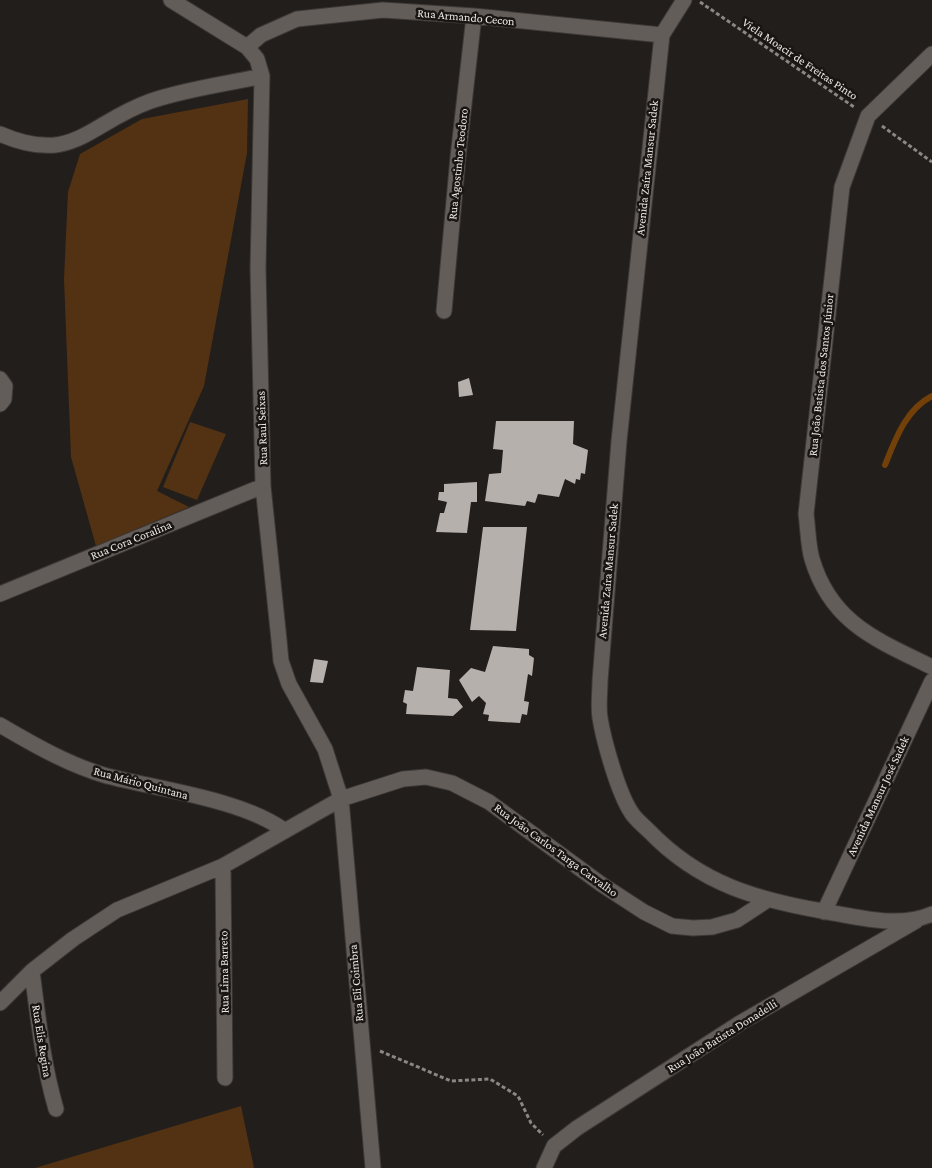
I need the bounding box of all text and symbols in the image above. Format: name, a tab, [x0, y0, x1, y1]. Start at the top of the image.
street label: Rua Armando Cecon	[417, 6, 516, 28]
street label: Viela Moacir de Freitas Pinto	[740, 15, 860, 103]
street label: Avenida Zaíra Mansur Sadek	[633, 99, 661, 236]
street label: Rua Agostinho Teodoro	[445, 108, 471, 220]
street label: Rua João Batista dos Santos Júnior	[806, 292, 837, 457]
street label: Rua Raul Seixas	[254, 390, 270, 465]
street label: Avenida Zaíra Mansur Sadek	[595, 502, 621, 639]
street label: Rua Cora Coralina	[88, 517, 174, 563]
street label: Avenida Mansur José Sadek	[844, 734, 912, 858]
street label: Rua Mário Quintana	[92, 764, 190, 802]
street label: Rua João Carlos Targa Carvalho	[491, 800, 621, 900]
street label: Rua Lima Barreto	[216, 930, 232, 1013]
street label: Rua Eli Coimbra	[346, 943, 366, 1022]
street label: Rua João Batista Donadelli	[665, 997, 779, 1075]
street label: Rua Elis Regina	[29, 1004, 55, 1079]

